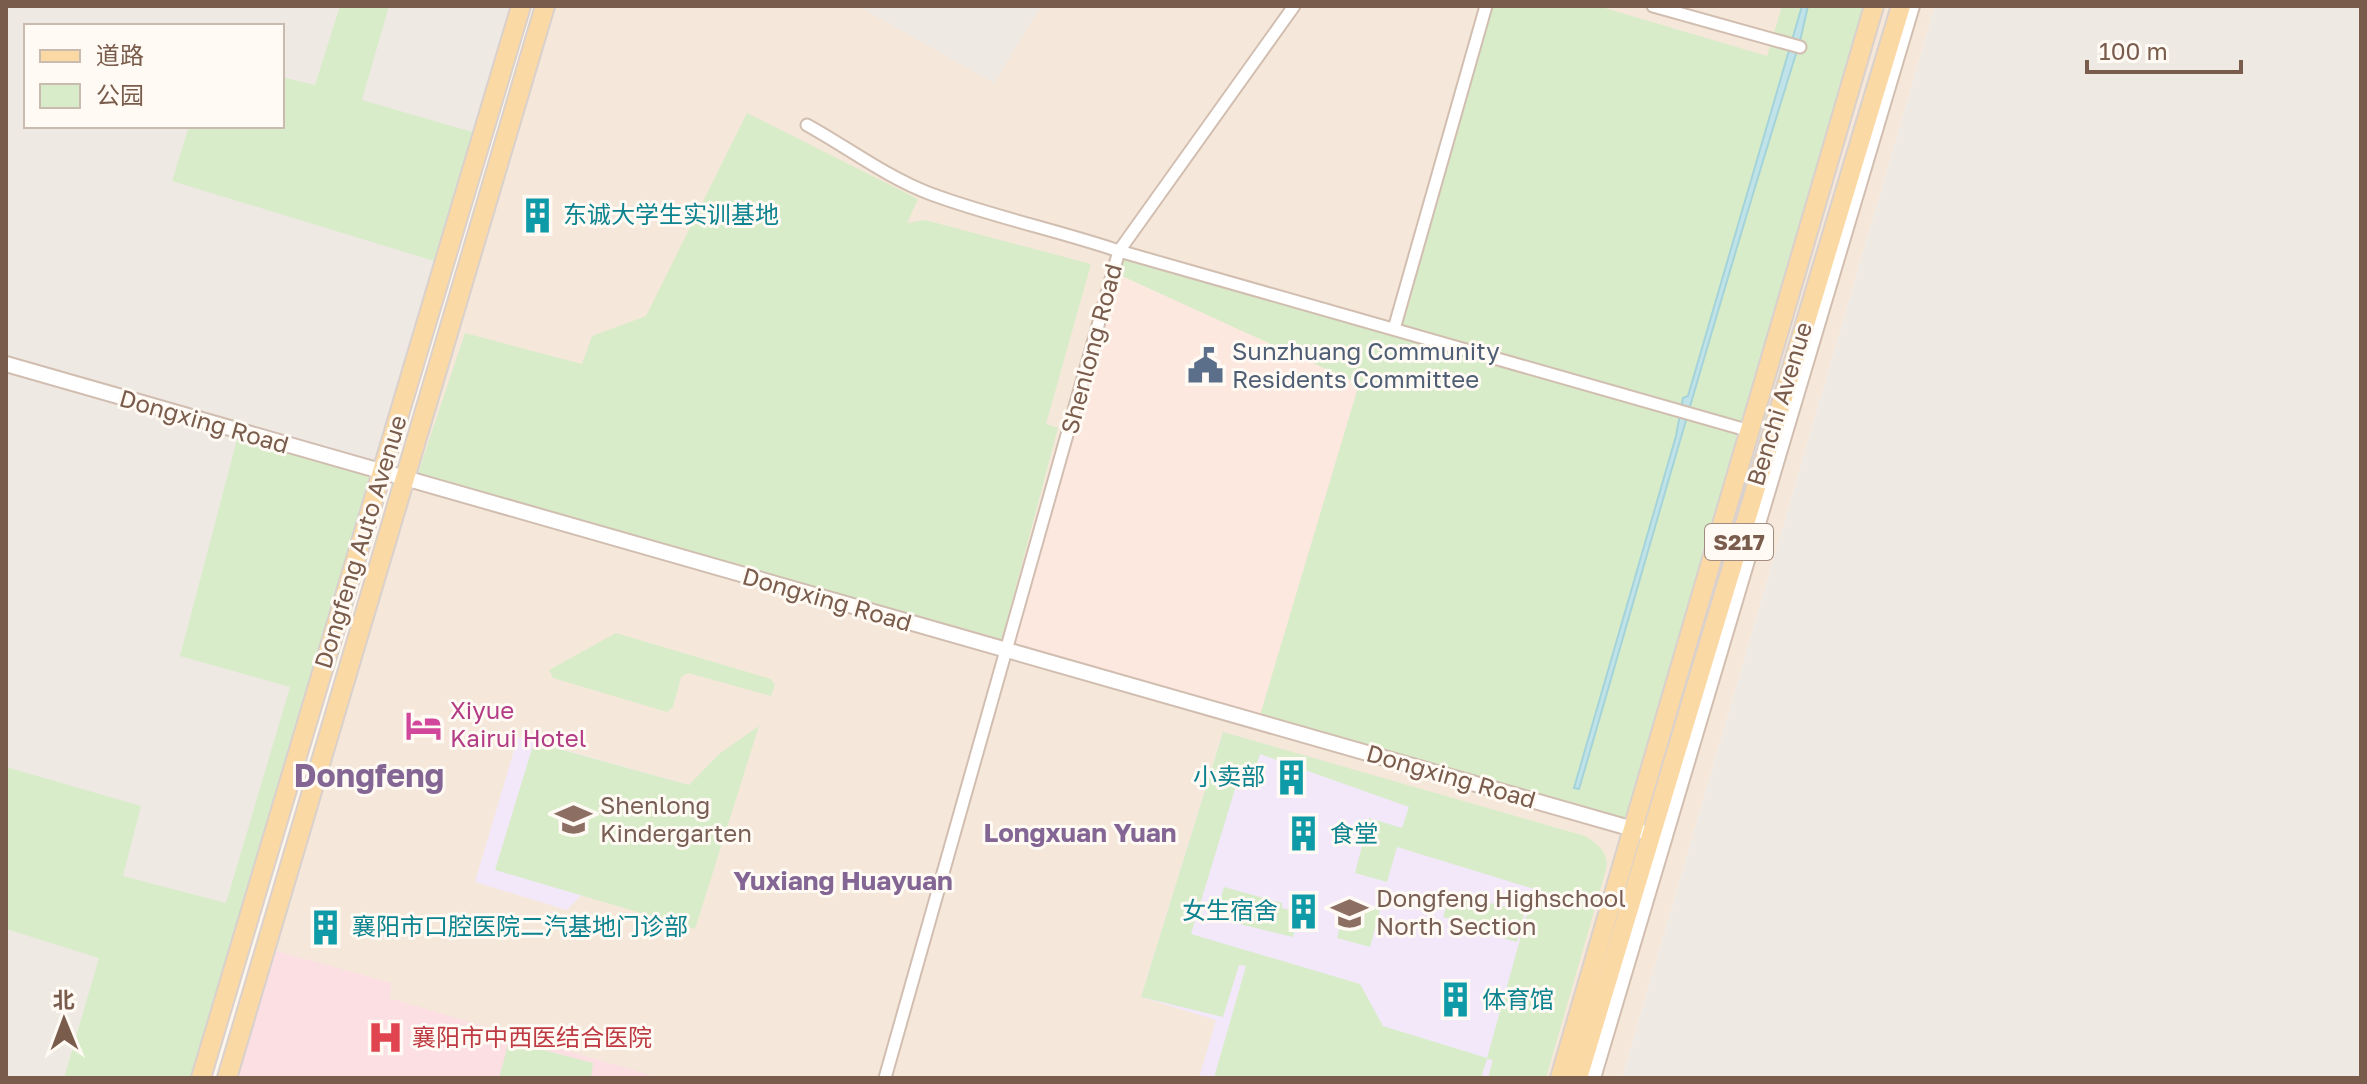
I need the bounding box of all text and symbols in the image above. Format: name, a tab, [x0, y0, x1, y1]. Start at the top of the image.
legend	[24, 24, 284, 128]
scale bar	[2087, 24, 2241, 74]
text: 100 m	[2099, 36, 2168, 65]
text: 道路	[96, 40, 144, 69]
text: 公园	[96, 80, 144, 109]
building icon: 东诚大学生实训基地	[518, 196, 556, 234]
place label: 东诚大学生实训基地	[563, 199, 779, 228]
street label: Shenlong Road	[1054, 260, 1127, 437]
street label: Benchi Avenue	[1740, 318, 1817, 489]
place label: Sunzhuang Community Residents Committee	[1232, 336, 1500, 393]
public building icon: Sunzhuang Community Residents Committee	[1187, 347, 1225, 385]
street label: Dongxing Road	[116, 383, 292, 459]
street label: Dongfeng Auto Avenue	[307, 411, 412, 672]
road number: S217	[1705, 524, 1773, 560]
street label: Dongxing Road	[739, 561, 915, 637]
place label: Xiyue Kairui Hotel	[450, 695, 586, 752]
hotel icon: Xiyue Kairui Hotel	[405, 706, 443, 744]
street label: Dongxing Road	[1363, 738, 1539, 814]
district label: Dongfeng	[294, 756, 444, 794]
building icon: 小卖部	[1272, 758, 1310, 796]
place label: 小卖部	[1193, 761, 1265, 790]
place label: Shenlong Kindergarten	[600, 790, 752, 847]
school or university icon: Shenlong Kindergarten	[555, 801, 593, 839]
building icon: 食堂	[1285, 815, 1323, 853]
district label: Longxuan Yuan	[983, 817, 1177, 848]
place label: 食堂	[1330, 818, 1378, 847]
district label: Yuxiang Huayuan	[733, 865, 953, 896]
place label: Dongfeng Highschool North Section	[1376, 883, 1626, 940]
building icon: 女生宿舍	[1285, 892, 1323, 930]
school or university icon: Dongfeng Highschool North Section	[1331, 894, 1369, 932]
place label: 女生宿舍	[1182, 895, 1278, 924]
building icon: 襄阳市口腔医院二汽基地门诊部	[307, 908, 345, 946]
place label: 襄阳市口腔医院二汽基地门诊部	[352, 911, 688, 940]
north arrow	[24, 980, 104, 1060]
building icon: 体育馆	[1437, 981, 1475, 1019]
place label: 体育馆	[1482, 984, 1554, 1013]
text: 北	[52, 986, 75, 1013]
hospital icon: 襄阳市中西医结合医院	[367, 1019, 405, 1057]
place label: 襄阳市中西医结合医院	[412, 1022, 652, 1051]

